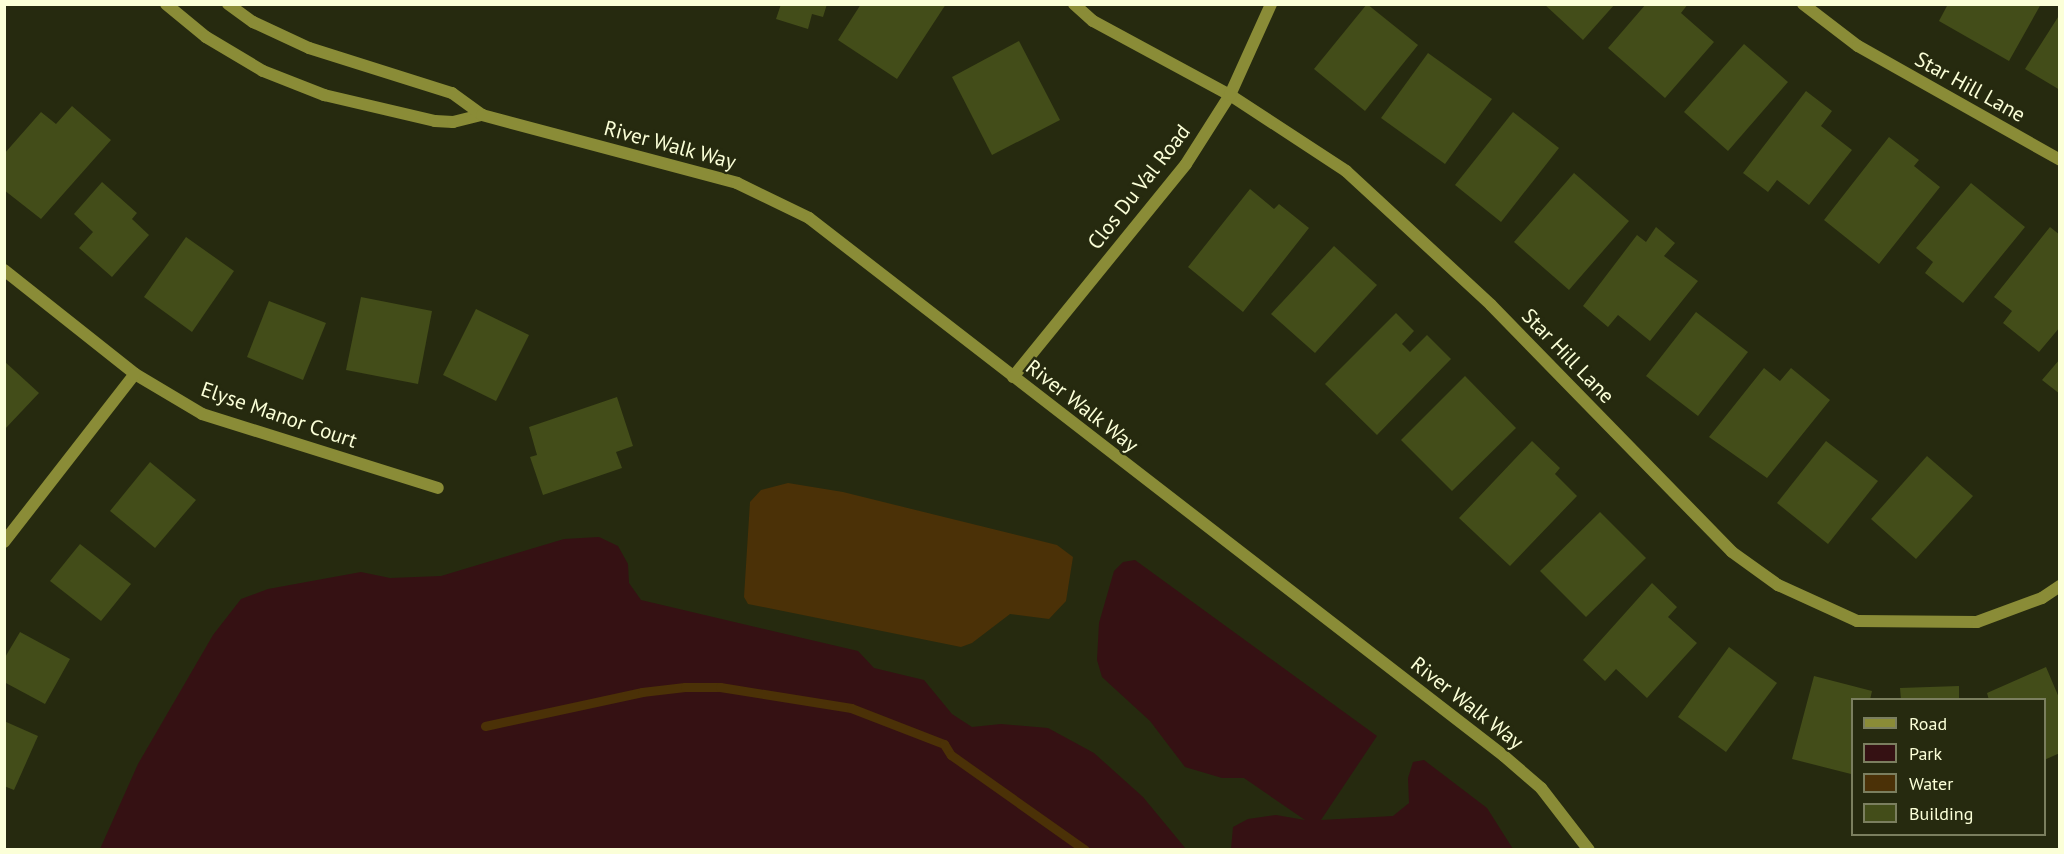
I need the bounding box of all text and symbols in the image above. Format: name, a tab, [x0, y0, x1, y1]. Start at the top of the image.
street label: Star Hill Lane	[1911, 46, 2029, 128]
street label: River Walk Way	[601, 115, 739, 175]
street label: Clos Du Val Road	[1082, 119, 1196, 255]
street label: Star Hill Lane	[1517, 303, 1619, 409]
street label: River Walk Way	[1020, 354, 1144, 458]
street label: Elyse Manor Court	[198, 376, 360, 454]
street label: River Walk Way	[1405, 651, 1529, 755]
legend	[1851, 698, 2046, 836]
text: Road	[1909, 712, 1947, 735]
text: Park	[1909, 742, 1942, 765]
text: Water	[1909, 772, 1953, 795]
text: Building	[1909, 802, 1973, 825]

